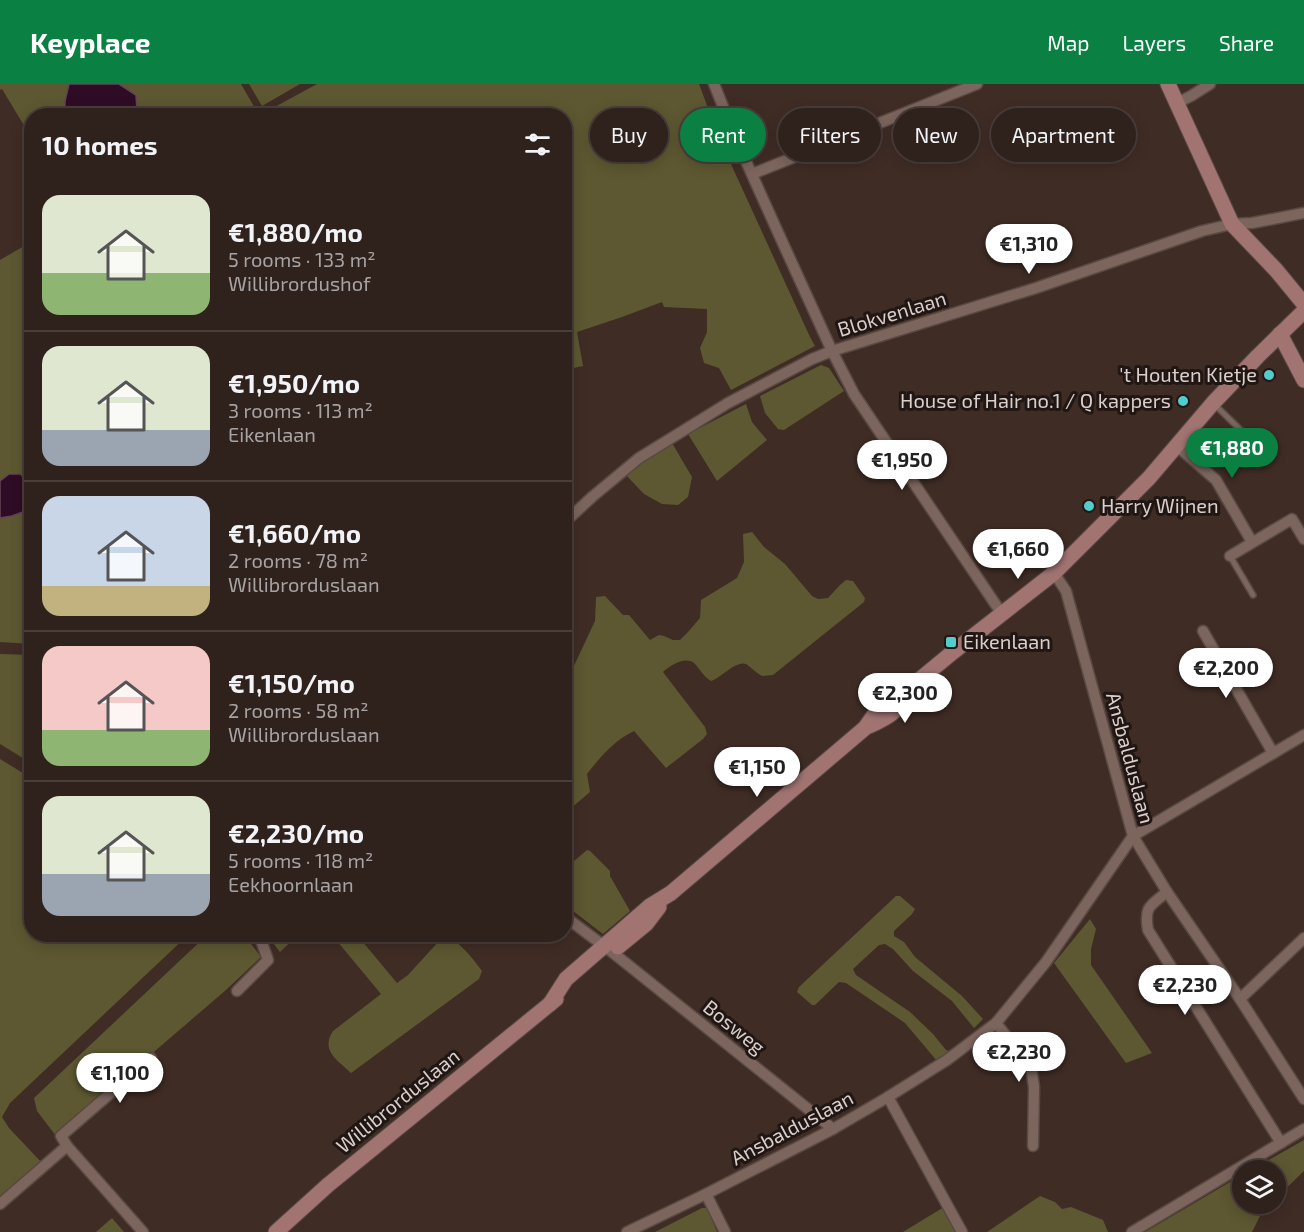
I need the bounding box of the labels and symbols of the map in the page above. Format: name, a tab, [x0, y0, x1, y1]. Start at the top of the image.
pin: €1,310	[980, 224, 1078, 275]
street label: Blokvenlaan	[835, 285, 949, 341]
place label: 't Houten Kietje	[1119, 362, 1257, 386]
marker: 't Houten Kietje	[1262, 368, 1276, 382]
place label: House of Hair no.1 / Q kappers	[900, 388, 1171, 412]
marker: House of Hair no.1 / Q kappers	[1176, 394, 1190, 408]
pin: €1,880	[1183, 428, 1281, 479]
pin: €1,950	[853, 440, 951, 491]
place label: Harry Wijnen	[1101, 493, 1219, 517]
marker: Harry Wijnen	[1082, 499, 1096, 513]
pin: €1,660	[969, 529, 1067, 580]
place label: Eikenlaan	[963, 629, 1051, 653]
marker: Eikenlaan	[944, 635, 958, 649]
pin: €2,200	[1177, 648, 1275, 699]
pin: €2,300	[856, 673, 954, 724]
street label: Ansbalduslaan	[1102, 689, 1160, 826]
pin: €1,150	[708, 747, 806, 798]
pin: €2,230	[1136, 965, 1234, 1016]
street label: Bosweg	[699, 994, 770, 1058]
pin: €2,230	[970, 1032, 1068, 1083]
street label: Willibrorduslaan	[331, 1043, 464, 1157]
pin: €1,100	[71, 1053, 169, 1104]
street label: Ansbalduslaan	[726, 1085, 857, 1169]

